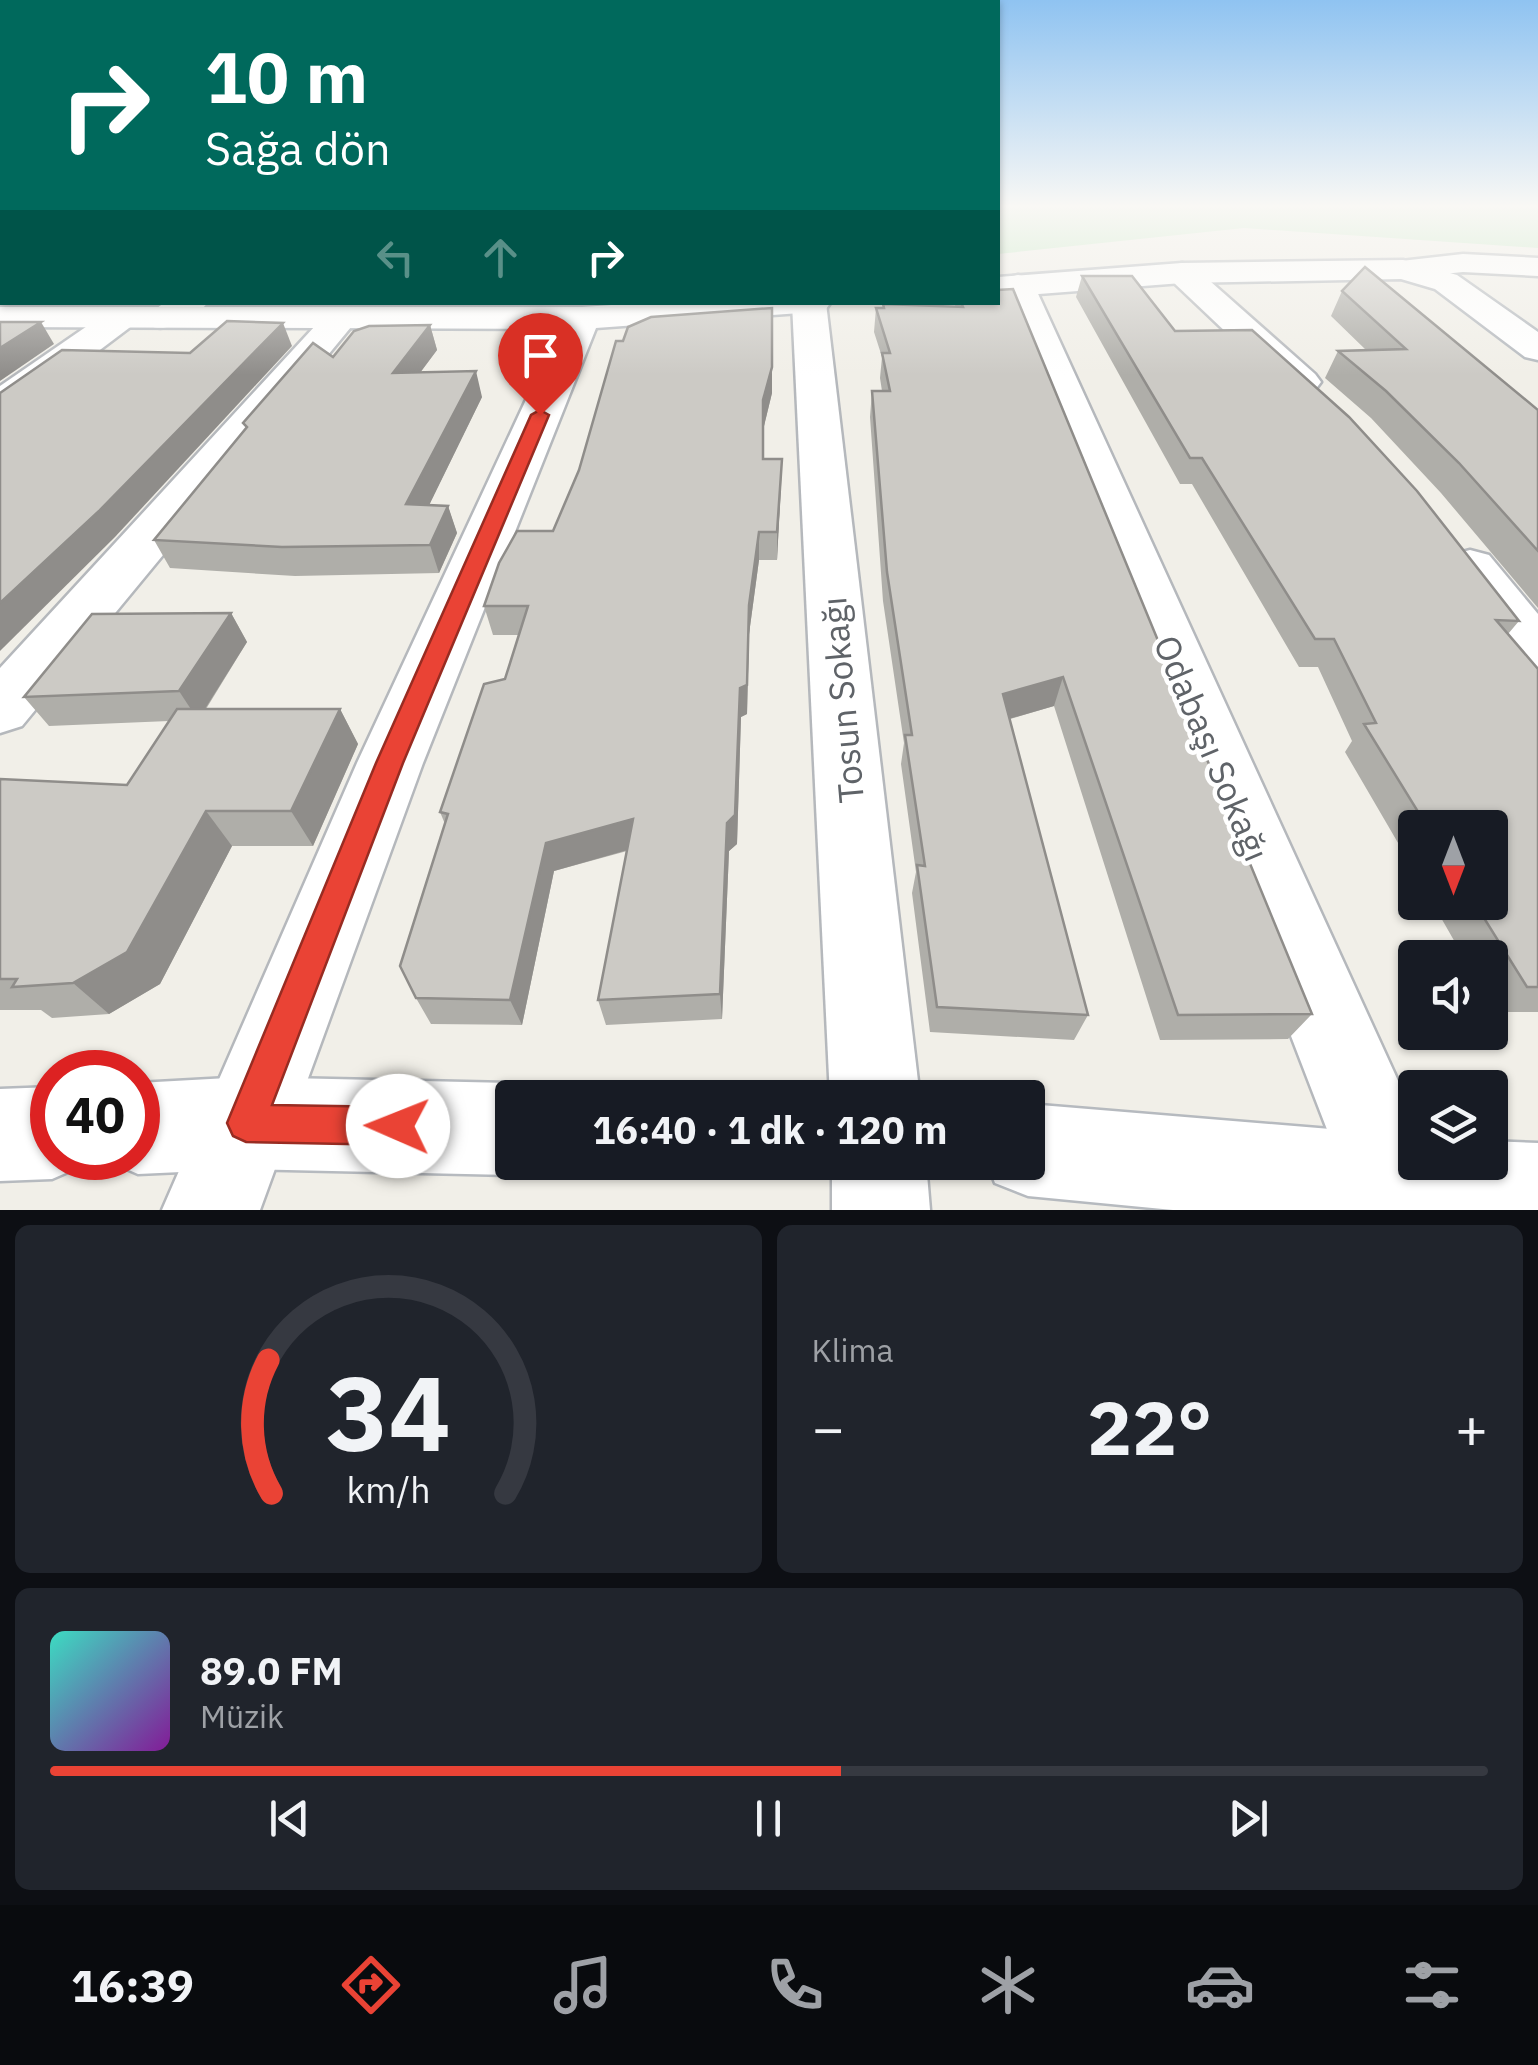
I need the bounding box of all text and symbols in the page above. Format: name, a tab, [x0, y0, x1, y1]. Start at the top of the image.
text: 10 m	[205, 31, 368, 122]
icon: right	[40, 40, 170, 170]
text: Sağa dön	[205, 119, 390, 177]
icon: left	[368, 230, 423, 285]
icon: ahead	[473, 230, 528, 285]
icon: right	[578, 230, 633, 285]
pin	[498, 313, 583, 416]
icon: arrive	[513, 328, 568, 383]
street label: Tosun Sokağı	[810, 595, 874, 805]
street label: Odabaşı Sokağı	[1144, 628, 1280, 868]
north arrow	[1398, 810, 1508, 920]
map controls	[1398, 810, 1508, 1180]
button: sound	[1398, 940, 1508, 1050]
speed limit sign: 40	[30, 1050, 160, 1180]
button: layers	[1398, 1070, 1508, 1180]
position arrow	[346, 1074, 450, 1178]
text: 16:40 · 1 dk · 120 m	[593, 1105, 947, 1154]
text: Klima	[812, 1329, 894, 1371]
text: 34	[326, 1344, 451, 1480]
text: 22°	[1087, 1378, 1212, 1476]
text: −	[812, 1392, 845, 1463]
text: +	[1455, 1392, 1488, 1463]
text: km/h	[346, 1466, 430, 1513]
text: 89.0 FM	[200, 1646, 343, 1695]
text: Müzik	[200, 1695, 284, 1737]
icon: previous	[262, 1791, 317, 1846]
icon: pause	[741, 1791, 796, 1846]
icon: next	[1221, 1791, 1276, 1846]
icon: directions	[336, 1950, 406, 2020]
icon: music	[548, 1950, 618, 2020]
icon: phone	[760, 1950, 830, 2020]
icon: climate	[973, 1950, 1043, 2020]
icon: car	[1185, 1950, 1255, 2020]
icon: filters	[1397, 1950, 1467, 2020]
text: 16:39	[71, 1956, 194, 2014]

